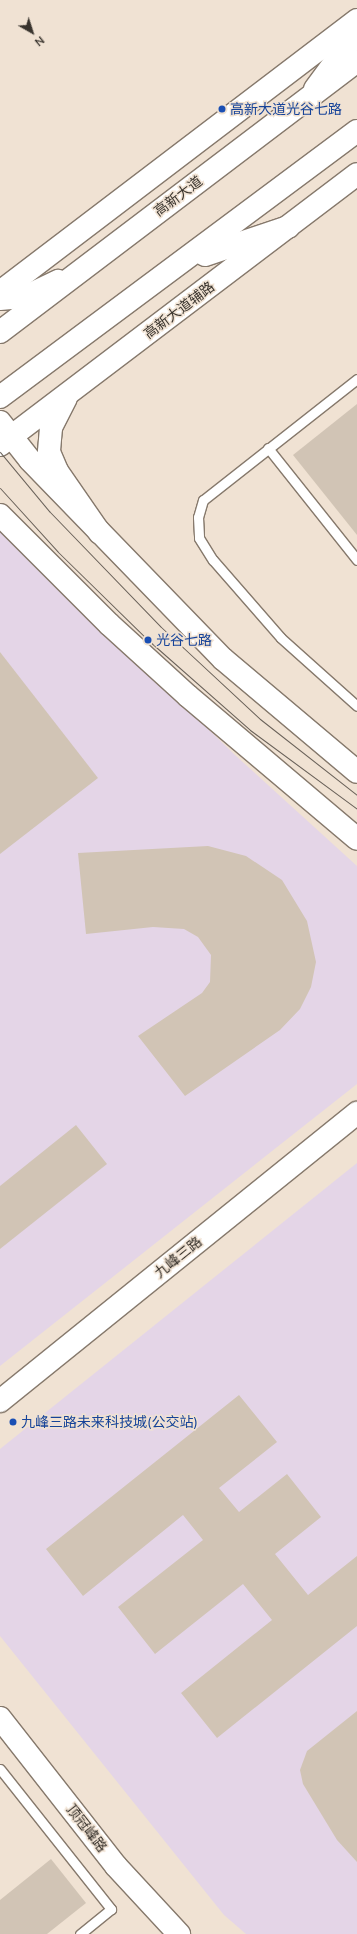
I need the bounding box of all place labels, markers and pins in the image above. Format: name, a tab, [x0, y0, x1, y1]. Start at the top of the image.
place label: 高新大道光谷七路	[230, 101, 342, 117]
marker: 高新大道光谷七路	[217, 104, 227, 114]
place label: 光谷七路	[156, 632, 212, 648]
marker: 光谷七路	[143, 635, 153, 645]
place label: 九峰三路未来科技城(公交站)	[21, 1414, 198, 1430]
marker: 九峰三路未来科技城(公交站)	[8, 1417, 18, 1427]

